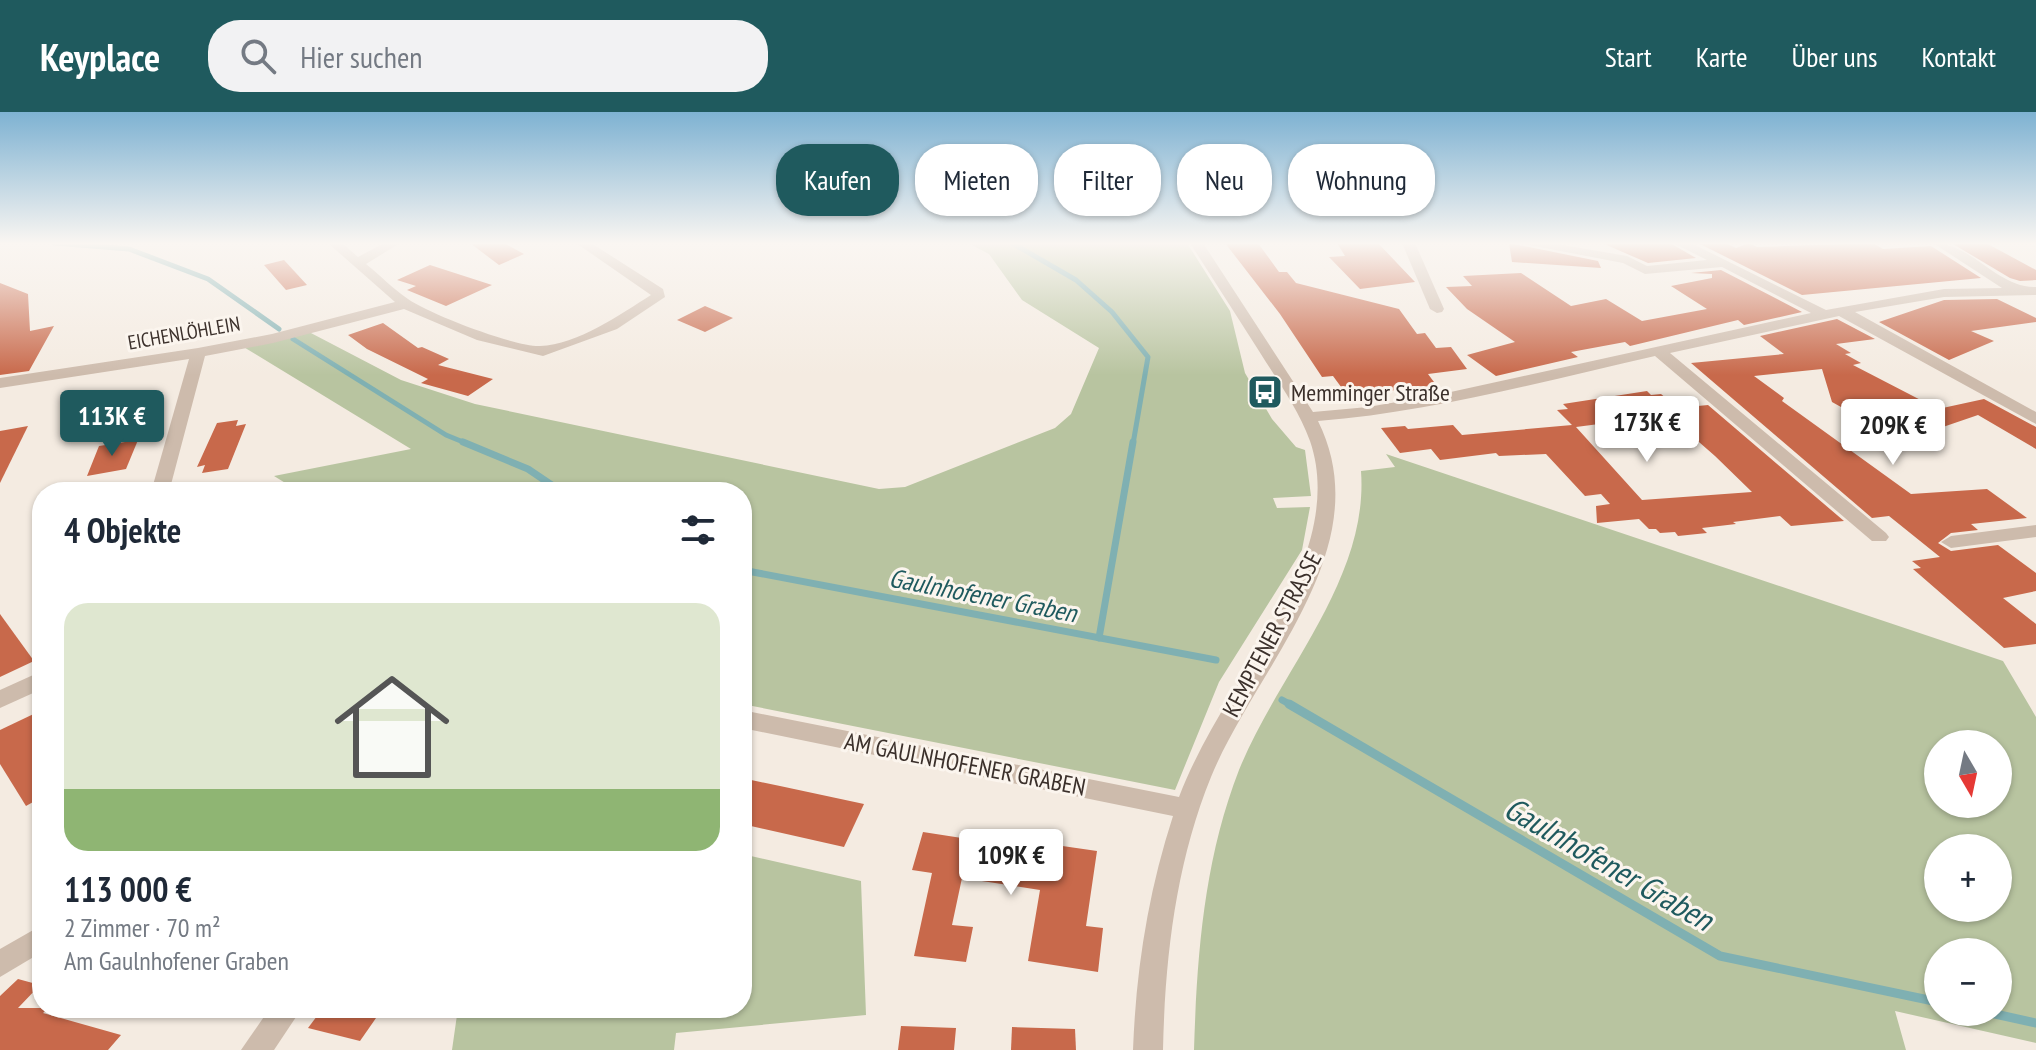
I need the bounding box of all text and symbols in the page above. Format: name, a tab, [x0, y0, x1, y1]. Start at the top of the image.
search box	[208, 20, 768, 92]
text: Keyplace	[40, 32, 160, 81]
icon: search	[236, 34, 280, 78]
text: Hier suchen	[300, 37, 422, 76]
text: Start	[1605, 38, 1652, 75]
text: Karte	[1696, 38, 1748, 75]
text: Über uns	[1792, 38, 1877, 75]
text: Kontakt	[1921, 38, 1996, 75]
chip: Kaufen	[776, 144, 899, 216]
chip: Mieten	[915, 144, 1038, 216]
chip: Filter	[1054, 144, 1161, 216]
chip: Neu	[1177, 144, 1272, 216]
chip: Wohnung	[1288, 144, 1435, 216]
street label: EICHENLÖHLEIN	[126, 310, 242, 356]
bus stop icon: Memminger Straße	[1246, 373, 1284, 411]
place label: Memminger Straße	[1291, 377, 1450, 408]
pin: 113K €	[47, 390, 177, 458]
pin: 173K €	[1582, 396, 1712, 464]
text: 113K €	[78, 399, 146, 432]
pin: 209K €	[1828, 399, 1958, 467]
text: 173K €	[1613, 405, 1681, 438]
text: 209K €	[1859, 408, 1927, 441]
text: 4 Objekte	[64, 508, 181, 552]
icon: filters	[676, 508, 720, 552]
street label: KEMPTENER STRASSE	[1215, 546, 1329, 722]
water label: Gaulnhofener Graben	[887, 561, 1081, 630]
icon: home	[320, 655, 464, 799]
street label: AM GAULNHOFENER GRABEN	[842, 725, 1088, 803]
north arrow	[1924, 730, 2012, 818]
map controls	[1924, 730, 2012, 1026]
water label: Gaulnhofener Graben	[1497, 786, 1723, 941]
pin: 109K €	[946, 829, 1076, 897]
button: +	[1924, 834, 2012, 922]
text: 109K €	[977, 838, 1045, 871]
text: 113 000 €	[64, 867, 192, 911]
text: 2 Zimmer · 70 m²	[64, 911, 221, 944]
button: −	[1924, 938, 2012, 1026]
text: Am Gaulnhofener Graben	[64, 944, 289, 977]

